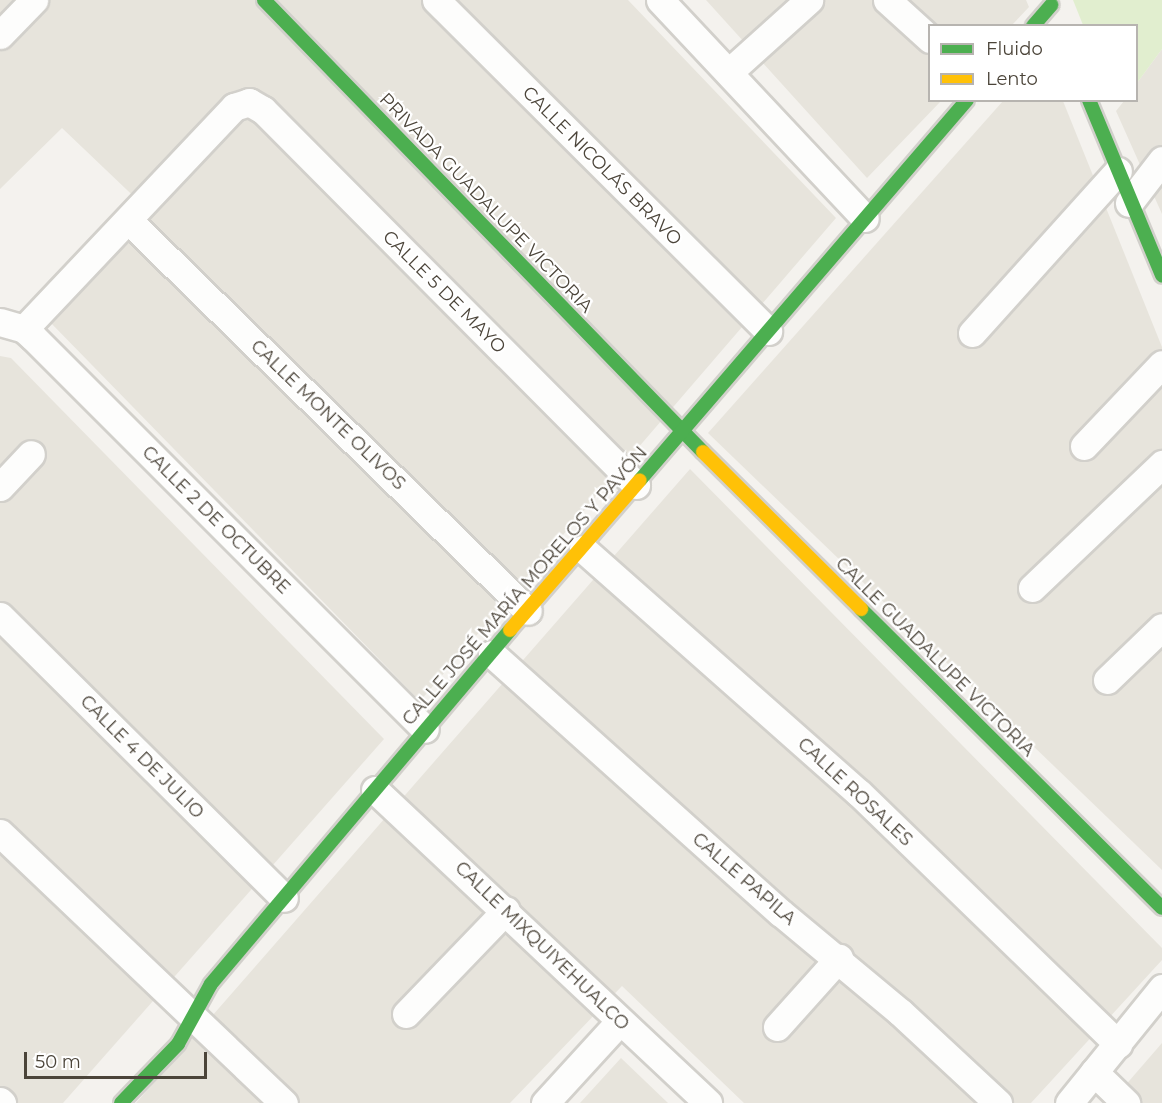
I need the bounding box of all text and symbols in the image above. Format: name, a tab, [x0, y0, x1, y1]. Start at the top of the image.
legend	[928, 24, 1138, 102]
text: Fluido	[986, 38, 1043, 60]
text: Lento	[986, 68, 1038, 90]
street label: CALLE NICOLÁS BRAVO	[518, 82, 686, 250]
street label: PRIVADA GUADALUPE VICTORIA	[375, 89, 597, 317]
street label: CALLE 5 DE MAYO	[378, 226, 510, 358]
street label: CALLE MONTE OLIVOS	[246, 335, 410, 495]
street label: CALLE 2 DE OCTUBRE	[137, 441, 295, 599]
street label: CALLE JOSÉ MARÍA MORELOS Y PAVÓN	[398, 442, 652, 730]
street label: CALLE GUADALUPE VICTORIA	[831, 553, 1039, 761]
street label: CALLE 4 DE JULIO	[76, 691, 208, 823]
street label: CALLE ROSALES	[793, 733, 917, 851]
street label: CALLE PAPILA	[688, 828, 800, 930]
street label: CALLE MIXQUIYEHUALCO	[450, 857, 634, 1035]
scale bar	[27, 1040, 210, 1078]
text: 50 m	[35, 1051, 81, 1073]

